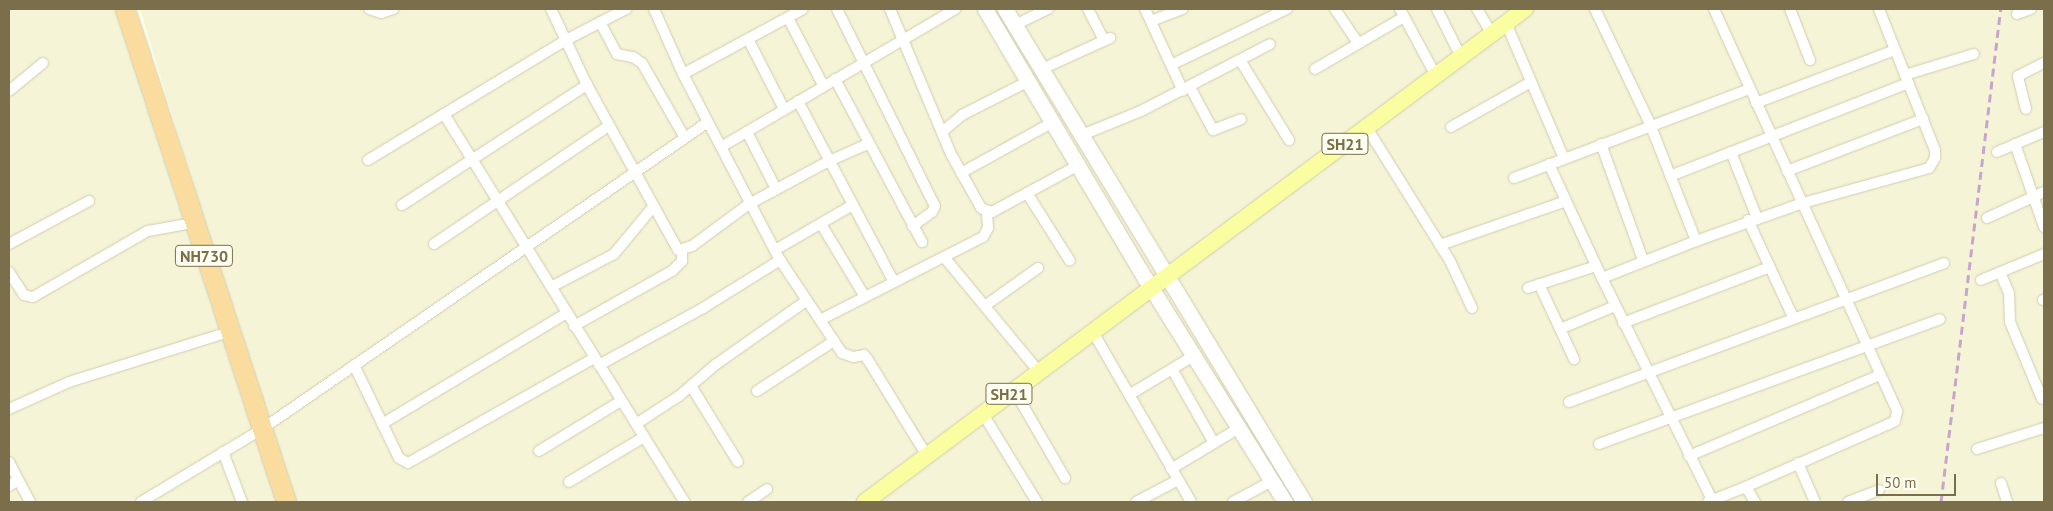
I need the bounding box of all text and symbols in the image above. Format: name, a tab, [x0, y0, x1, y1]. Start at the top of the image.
road number: SH21	[1321, 130, 1369, 158]
road number: NH730	[174, 242, 234, 270]
road number: SH21	[985, 380, 1033, 408]
scale bar	[1878, 464, 1958, 496]
text: 50 m	[1884, 473, 1917, 492]

